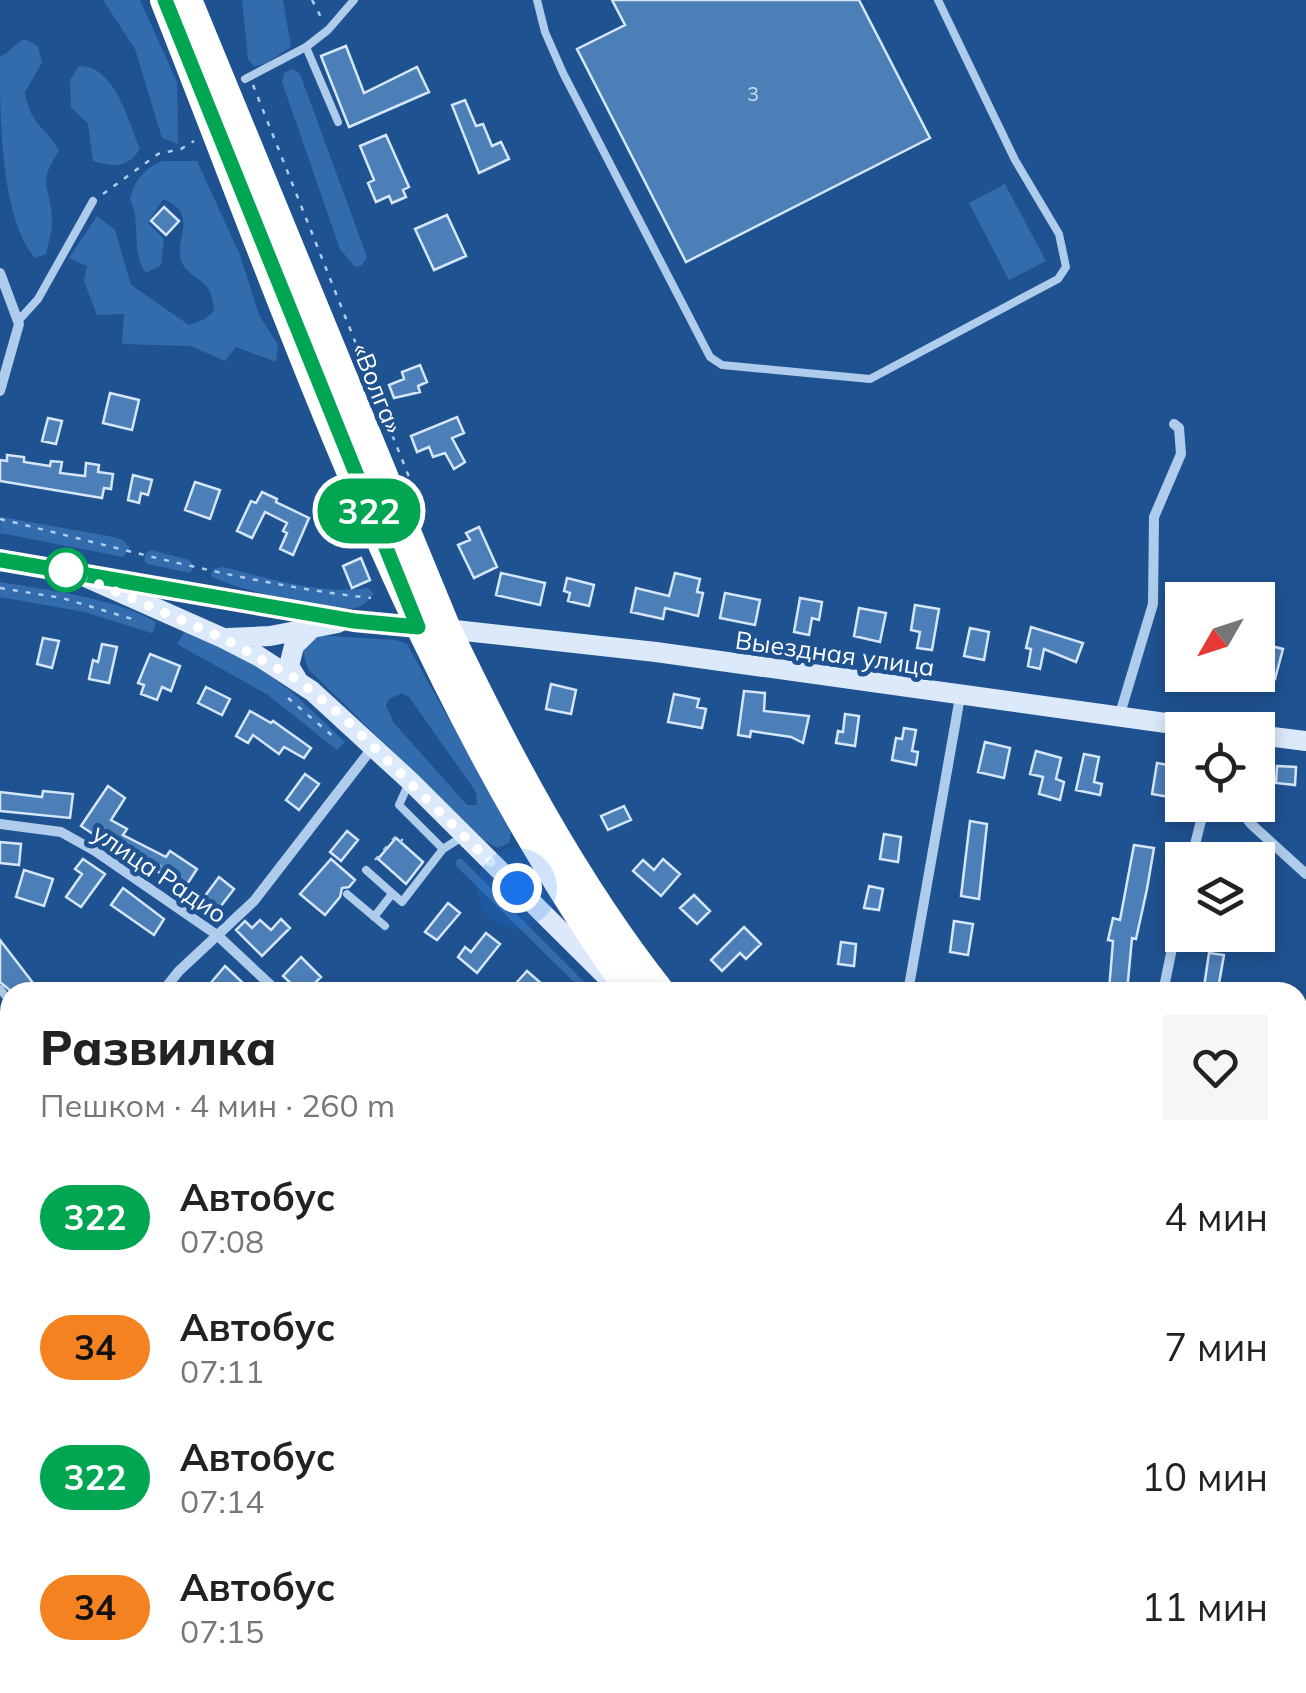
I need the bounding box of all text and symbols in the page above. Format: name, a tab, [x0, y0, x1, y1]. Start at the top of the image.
house number: 3	[747, 81, 759, 106]
street label: «Волга»	[346, 338, 410, 438]
line badge: 322	[312, 478, 426, 544]
text: 322	[337, 489, 401, 533]
unlabelled marker	[45, 549, 87, 591]
north arrow	[1165, 582, 1275, 692]
map controls	[1165, 582, 1275, 952]
street label: Выездная улица	[733, 624, 937, 682]
button: locate	[1165, 712, 1275, 822]
street label: улица Радио	[87, 817, 233, 929]
button: layers	[1165, 842, 1275, 952]
your location	[492, 863, 542, 913]
button: heart	[1163, 1015, 1268, 1120]
text: Развилка	[40, 1017, 276, 1077]
text: Пешком · 4 мин · 260 m	[40, 1085, 395, 1125]
text: Автобус	[180, 1173, 335, 1221]
text: 4 мин	[1164, 1193, 1268, 1241]
text: 322	[63, 1195, 127, 1239]
text: 07:08	[180, 1221, 264, 1261]
text: Автобус	[180, 1303, 335, 1351]
text: 7 мин	[1164, 1323, 1268, 1371]
text: 34	[74, 1325, 116, 1369]
text: 07:11	[180, 1351, 264, 1391]
text: Автобус	[180, 1433, 335, 1481]
text: 10 мин	[1142, 1453, 1268, 1501]
text: 322	[63, 1455, 127, 1499]
text: 07:14	[180, 1481, 264, 1521]
text: Автобус	[180, 1563, 335, 1611]
text: 11 мин	[1142, 1583, 1268, 1631]
text: 34	[74, 1585, 116, 1629]
text: 07:15	[180, 1611, 264, 1651]

